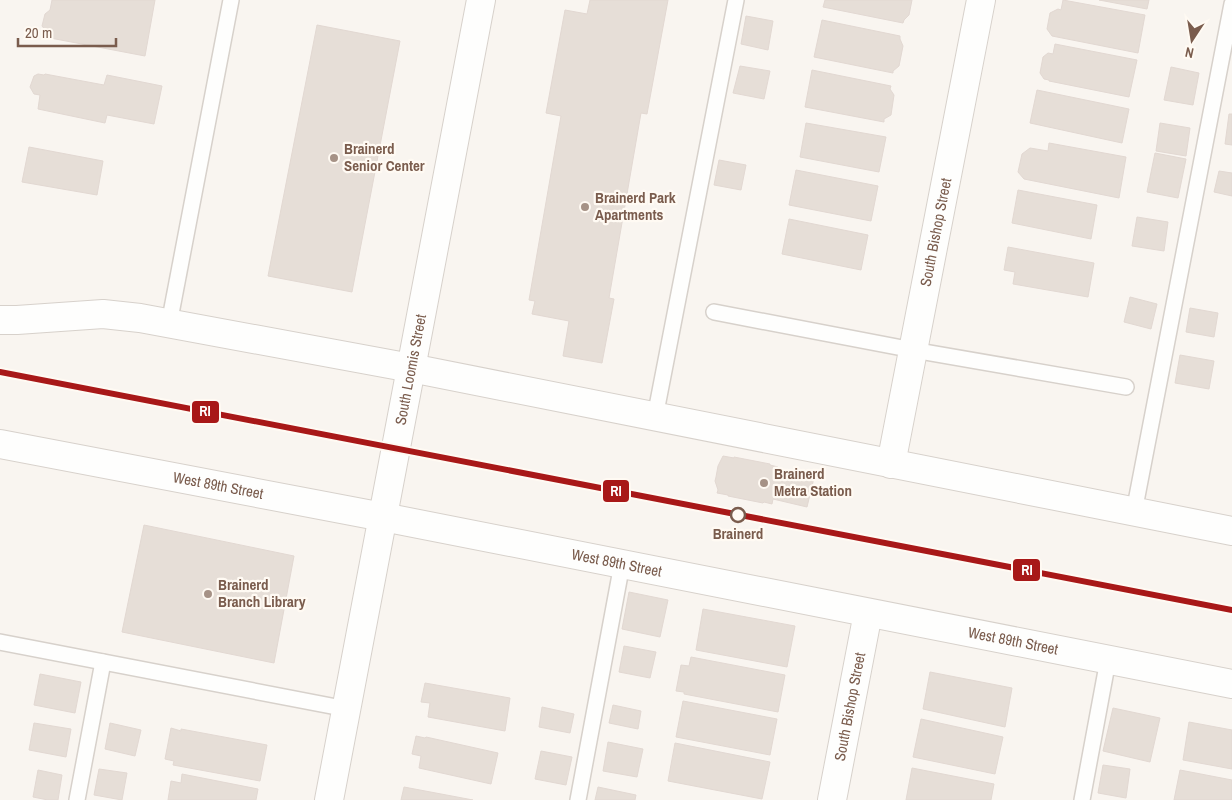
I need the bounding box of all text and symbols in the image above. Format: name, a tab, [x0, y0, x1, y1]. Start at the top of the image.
scale bar	[18, 15, 115, 47]
north arrow	[1167, 15, 1217, 65]
text: 20 m	[25, 22, 52, 43]
text: N	[1183, 43, 1195, 62]
place label: Brainerd Senior Center	[344, 138, 425, 176]
marker: Brainerd Senior Center	[328, 152, 340, 164]
street label: South Bishop Street	[915, 176, 956, 288]
place label: Brainerd Park Apartments	[595, 187, 676, 225]
marker: Brainerd Park Apartments	[579, 201, 591, 213]
street label: South Loomis Street	[389, 312, 431, 427]
line badge: RI	[191, 400, 220, 424]
text: RI	[199, 402, 211, 420]
place label: Brainerd Metra Station	[774, 463, 852, 501]
street label: West 89th Street	[171, 466, 266, 504]
marker: Brainerd Metra Station	[758, 477, 770, 489]
line badge: RI	[602, 479, 630, 503]
text: RI	[610, 482, 622, 500]
marker: Brainerd	[730, 507, 746, 523]
place label: Brainerd	[713, 523, 763, 544]
street label: West 89th Street	[570, 543, 664, 582]
line badge: RI	[1012, 558, 1041, 582]
text: RI	[1021, 561, 1033, 579]
place label: Brainerd Branch Library	[218, 574, 306, 612]
marker: Brainerd Branch Library	[202, 588, 214, 600]
street label: West 89th Street	[966, 621, 1061, 660]
street label: South Bishop Street	[829, 650, 870, 763]

